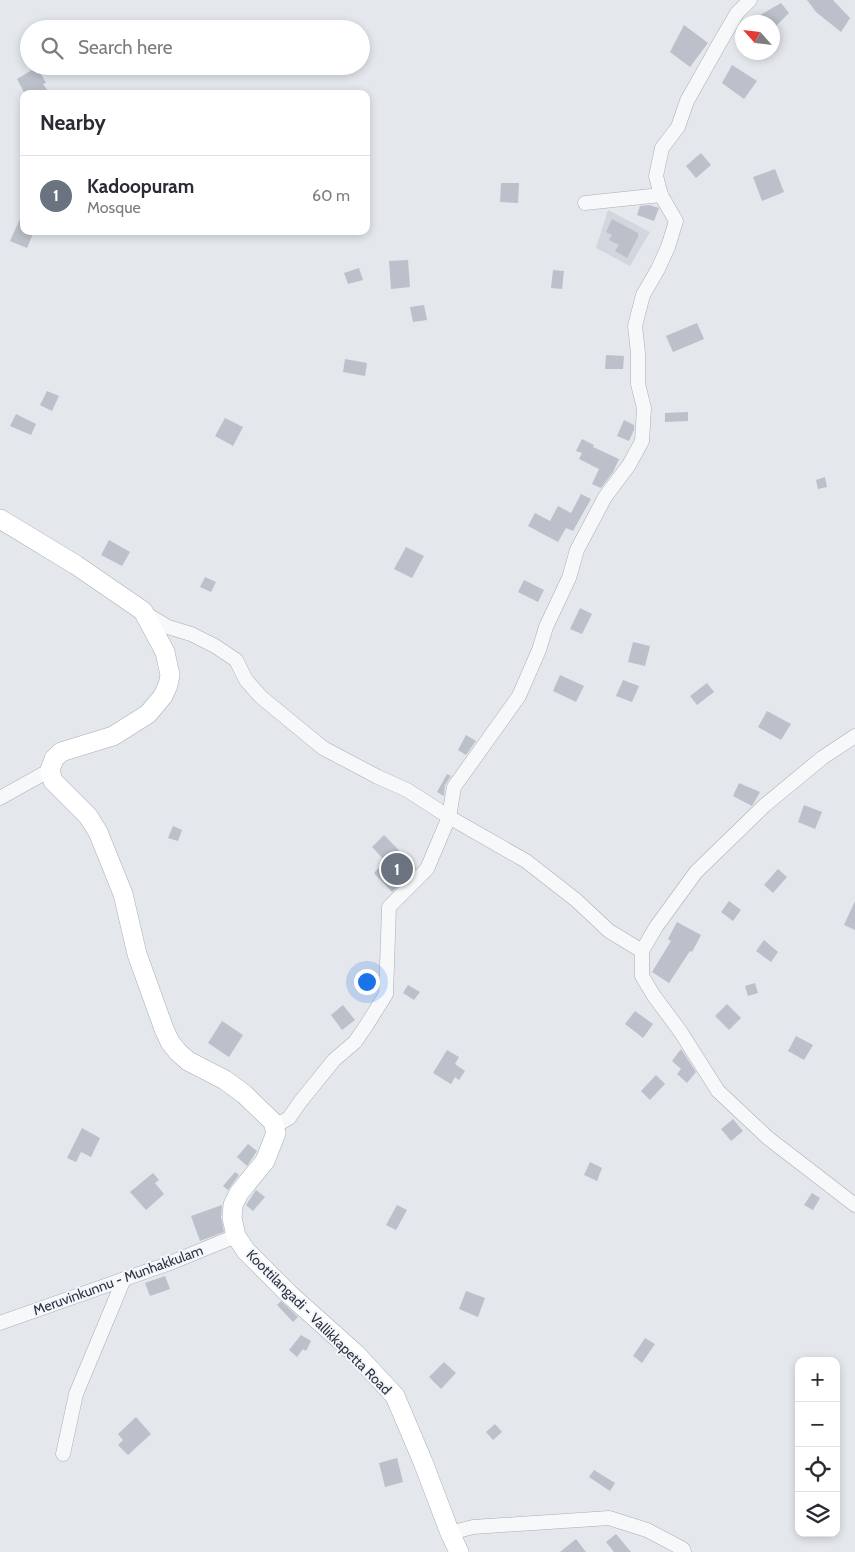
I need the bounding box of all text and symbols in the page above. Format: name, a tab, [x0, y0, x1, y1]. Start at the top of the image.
north arrow	[735, 15, 780, 60]
search box	[20, 20, 370, 75]
icon: search	[38, 34, 66, 62]
text: Search here	[78, 36, 172, 59]
text: Nearby	[40, 110, 106, 135]
text: Kadoopuram	[87, 175, 194, 198]
text: 1	[53, 186, 59, 205]
text: 60 m	[312, 186, 350, 205]
text: Mosque	[87, 198, 141, 217]
pin: 1	[381, 850, 413, 888]
your location	[354, 969, 380, 995]
street label: Meruvinkunnu - Munhakkulam	[31, 1241, 205, 1319]
street label: Koottilangadi - Vallikkapetta Road	[243, 1246, 395, 1398]
map controls	[795, 1357, 840, 1537]
button: +	[795, 1357, 840, 1402]
button: −	[795, 1402, 840, 1447]
button: locate	[795, 1447, 840, 1492]
button: layers	[795, 1492, 840, 1537]

